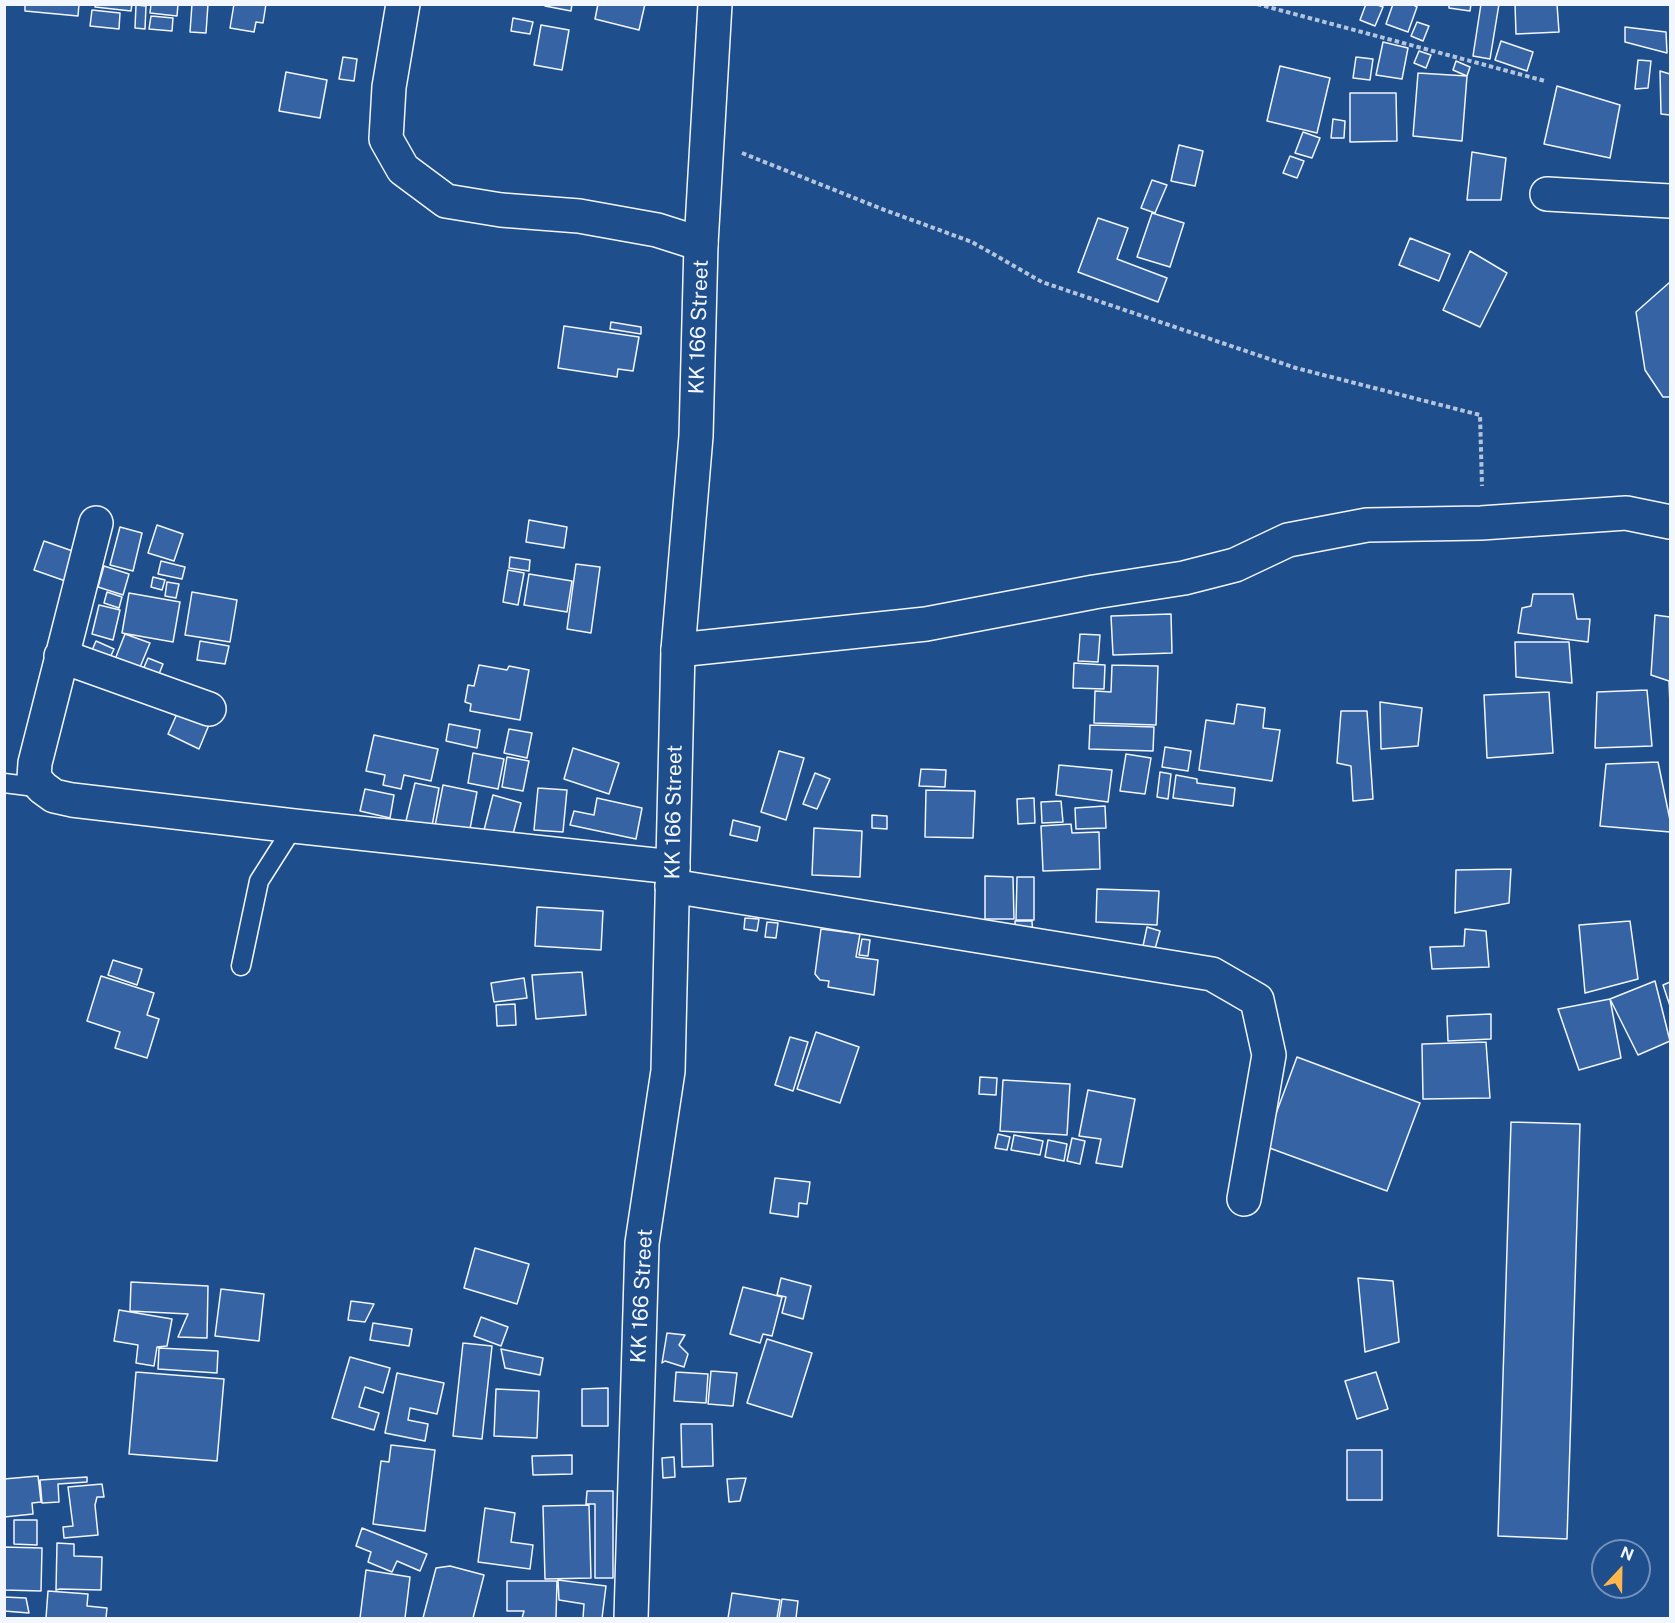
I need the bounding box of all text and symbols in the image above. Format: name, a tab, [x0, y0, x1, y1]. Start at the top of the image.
street label: KK 166 Street	[684, 259, 714, 395]
street label: KK 166 Street	[660, 744, 688, 880]
street label: KK 166 Street	[626, 1228, 658, 1364]
north arrow	[1591, 1539, 1651, 1599]
text: N	[1618, 1543, 1637, 1565]

